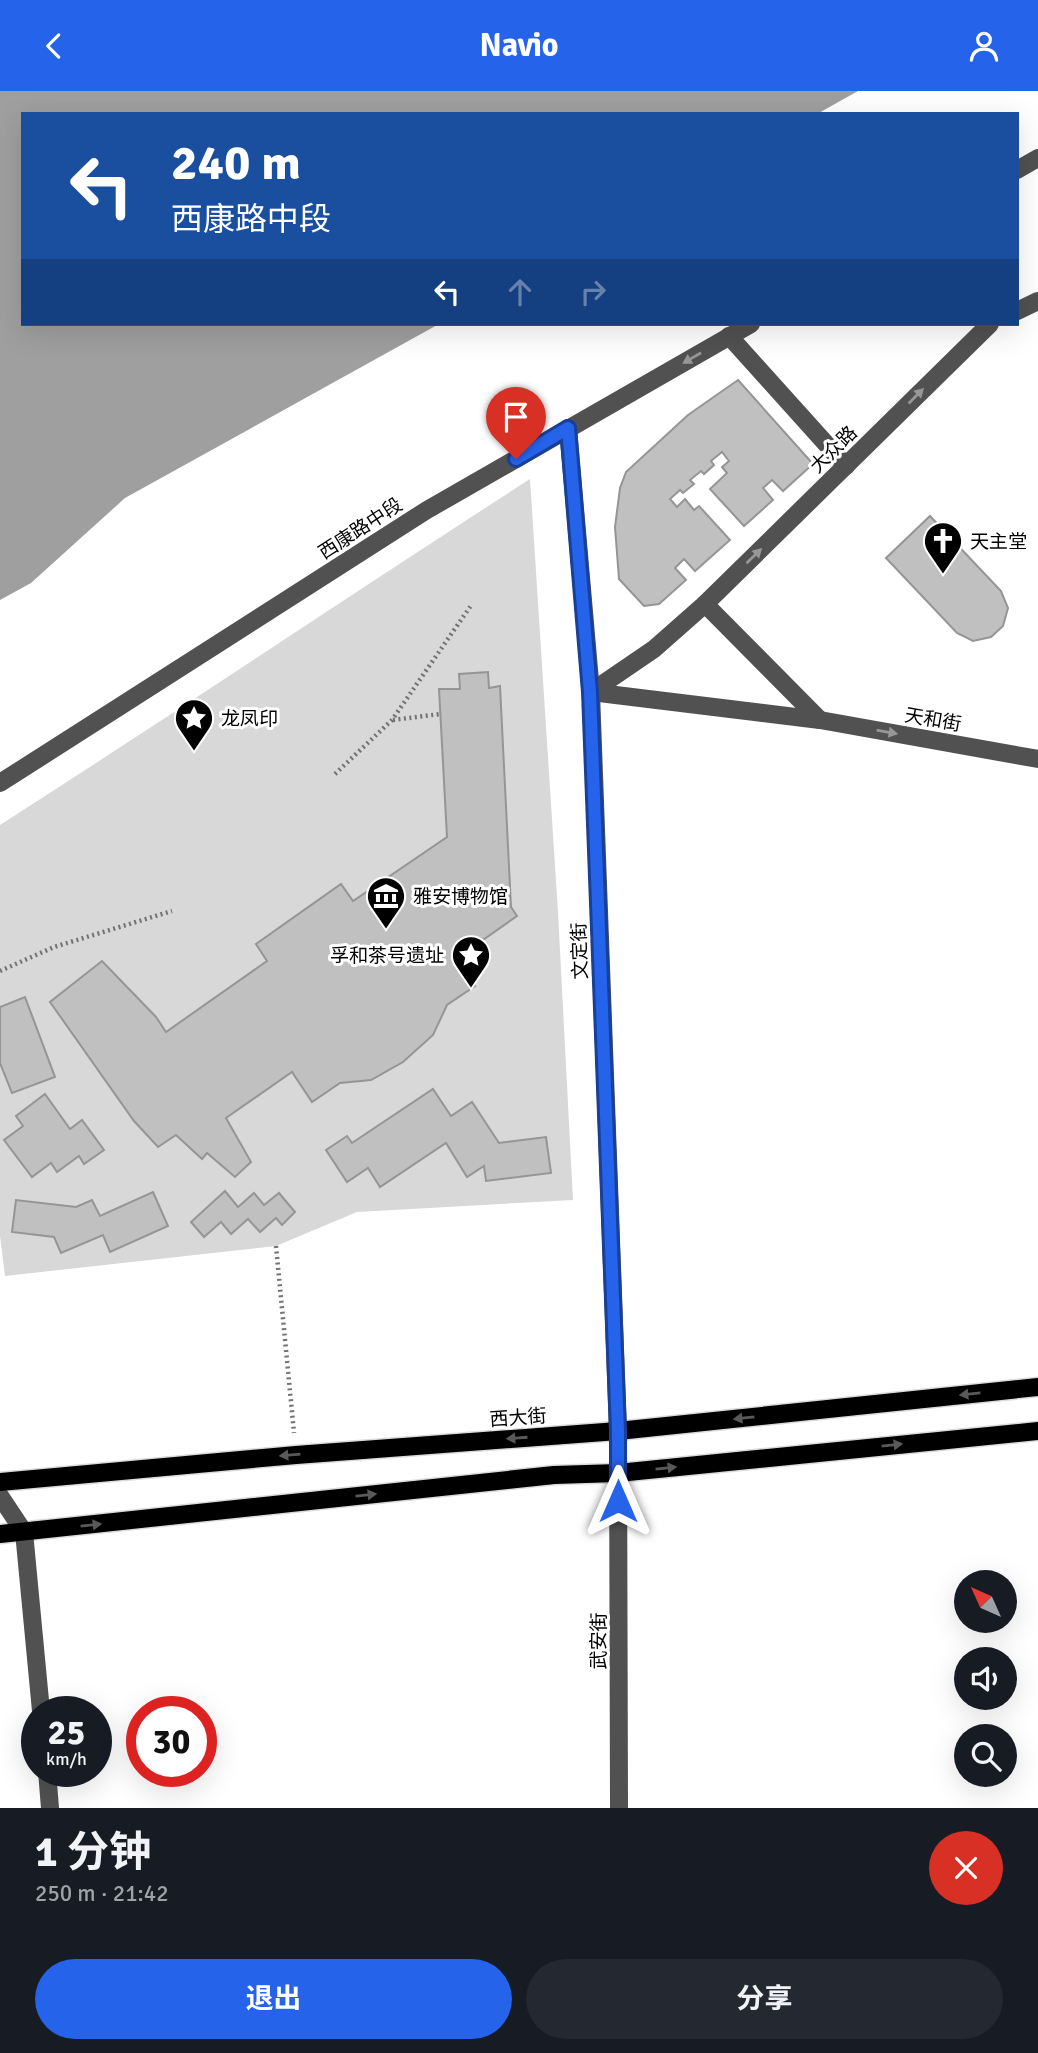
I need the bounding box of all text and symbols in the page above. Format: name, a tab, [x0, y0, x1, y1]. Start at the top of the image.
text: Navio	[479, 26, 559, 65]
icon: back	[35, 27, 73, 65]
icon: person	[965, 27, 1003, 65]
text: 240 m	[171, 133, 301, 193]
icon: left	[56, 140, 147, 231]
text: 西康路中段	[171, 200, 331, 239]
icon: left	[428, 273, 466, 311]
icon: ahead	[501, 273, 539, 311]
icon: right	[574, 273, 612, 311]
one-way arrow	[682, 352, 702, 364]
pin	[486, 387, 546, 459]
one-way arrow	[908, 388, 925, 405]
icon: arrive	[497, 398, 535, 436]
street label: 大众路	[805, 421, 862, 478]
street label: 西康路中段	[314, 493, 407, 565]
church icon: 天主堂	[922, 520, 964, 575]
place label: 天主堂	[970, 530, 1027, 554]
one-way arrow	[745, 548, 762, 564]
place icon: 龙凤印	[173, 697, 215, 752]
street label: 天和街	[903, 703, 963, 737]
place label: 龙凤印	[221, 707, 278, 731]
one-way arrow	[876, 727, 898, 738]
museum icon: 雅安博物馆	[365, 875, 407, 930]
place label: 雅安博物馆	[413, 885, 508, 909]
street label: 文定街	[567, 922, 593, 980]
place icon: 孚和茶号遗址	[450, 934, 492, 989]
place label: 孚和茶号遗址	[330, 944, 444, 968]
one-way arrow	[959, 1389, 981, 1400]
street label: 西大街	[489, 1404, 547, 1432]
one-way arrow	[733, 1413, 755, 1424]
one-way arrow	[506, 1433, 528, 1444]
one-way arrow	[882, 1440, 904, 1451]
one-way arrow	[279, 1450, 301, 1461]
one-way arrow	[655, 1462, 677, 1473]
position arrow	[581, 1464, 655, 1538]
one-way arrow	[356, 1490, 378, 1501]
one-way arrow	[81, 1519, 103, 1530]
north arrow	[954, 1570, 1017, 1633]
map controls	[954, 1570, 1017, 1787]
street label: 武安街	[587, 1612, 611, 1670]
button: sound	[954, 1647, 1017, 1710]
speed limit sign: 30	[126, 1696, 217, 1787]
text: 25	[48, 1711, 85, 1754]
button: search	[954, 1724, 1017, 1787]
text: km/h	[46, 1748, 87, 1770]
text: 1 分钟	[35, 1827, 151, 1878]
button: close	[929, 1831, 1003, 1905]
text: 250 m · 21:42	[35, 1879, 169, 1908]
button: 退出	[35, 1959, 512, 2039]
button: 分享	[526, 1959, 1003, 2039]

